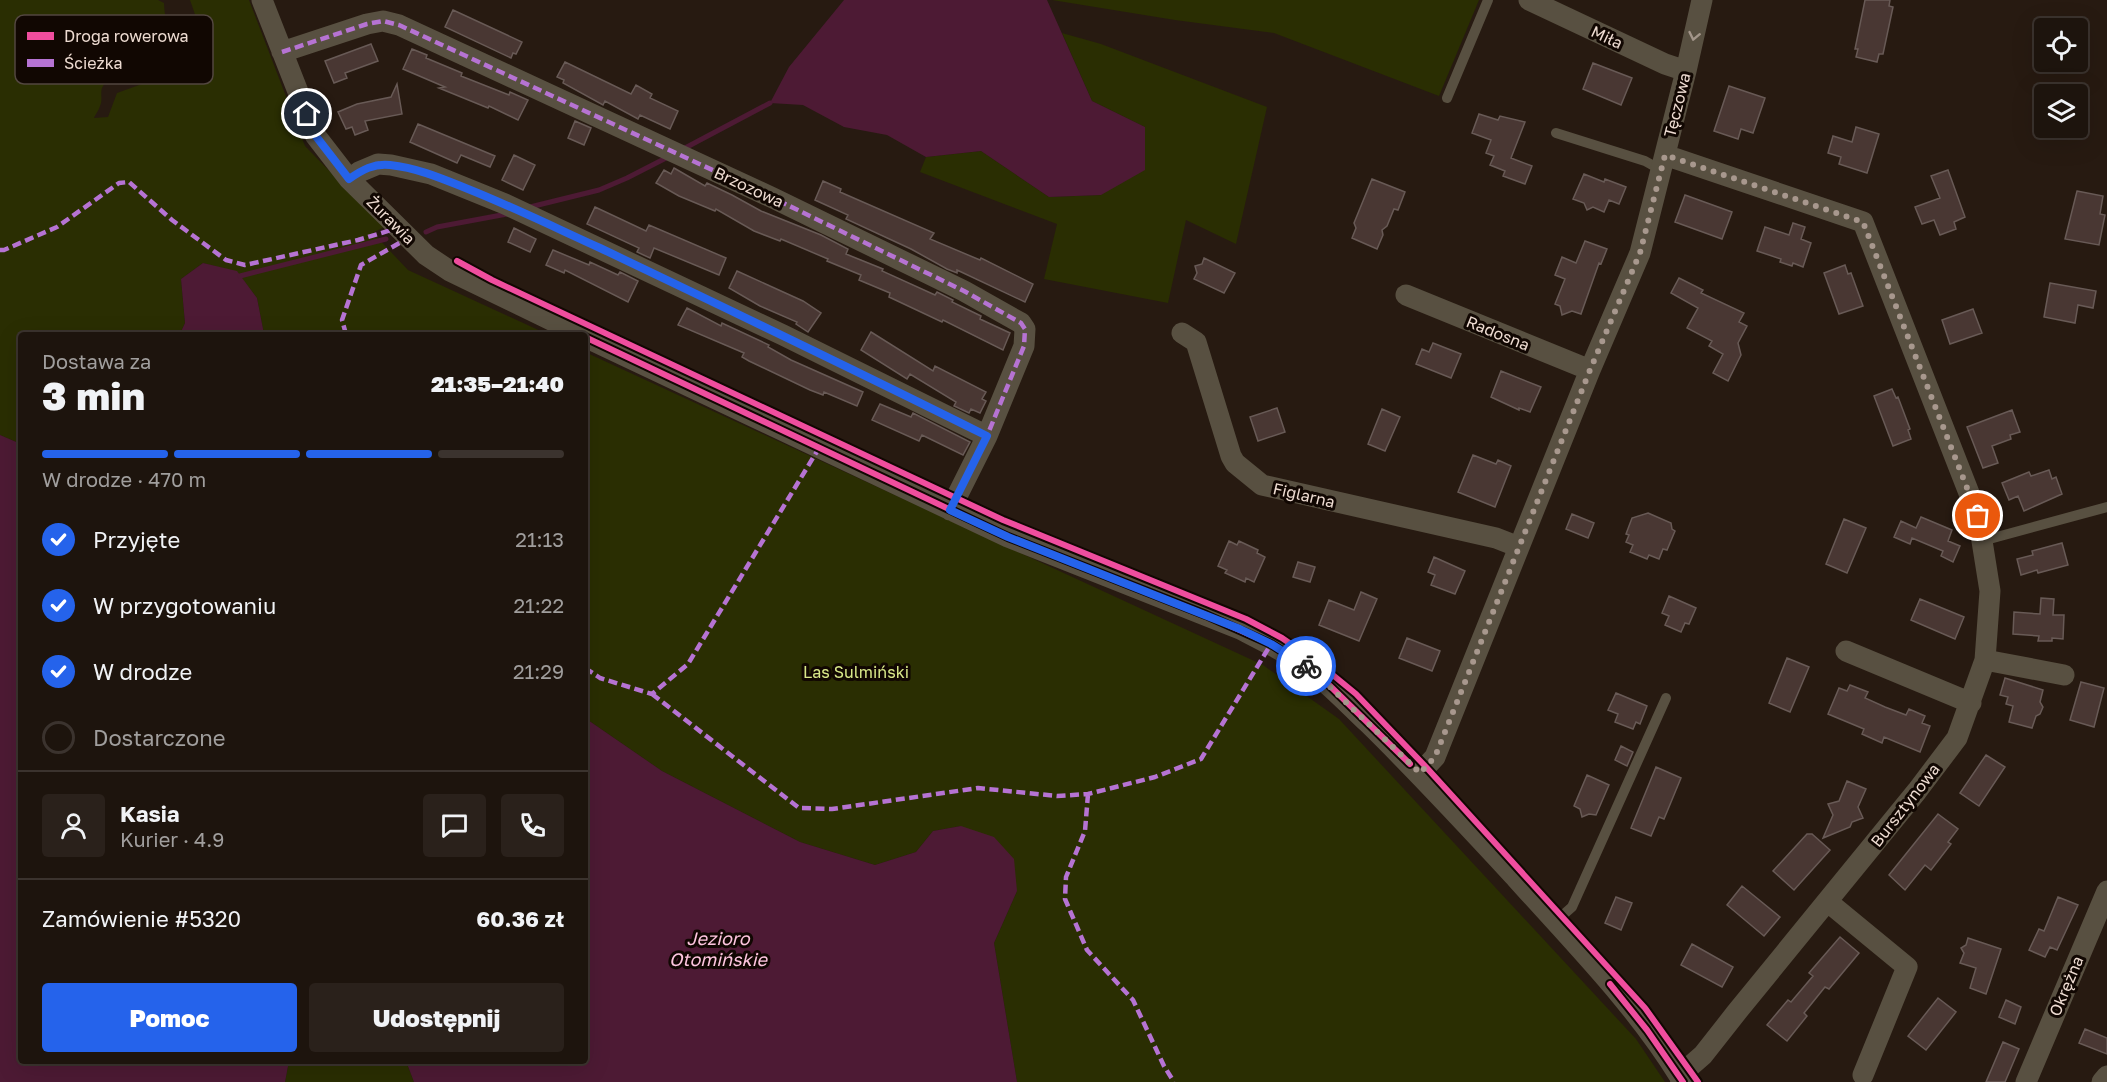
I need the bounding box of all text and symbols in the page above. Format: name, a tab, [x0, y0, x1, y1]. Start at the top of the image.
legend	[15, 15, 213, 84]
map controls	[2034, 18, 2088, 138]
button: locate	[2034, 18, 2088, 72]
street label: Miła	[1588, 21, 1626, 53]
text: Droga rowerowa	[64, 26, 189, 46]
one-way arrow	[1688, 30, 1701, 40]
text: Ścieżka	[64, 53, 123, 73]
street label: Tęczowa	[1659, 71, 1695, 139]
button: layers	[2034, 84, 2088, 138]
pin	[281, 88, 332, 139]
icon: home	[290, 97, 323, 130]
street label: Brzozowa	[711, 162, 787, 212]
street label: Żurawia	[363, 192, 419, 248]
street label: Radosna	[1463, 311, 1533, 355]
text: Dostawa za	[42, 349, 151, 373]
text: 21:35–21:40	[431, 370, 564, 397]
text: 3 min	[42, 372, 145, 419]
text: W drodze · 470 m	[42, 467, 206, 491]
street label: Figlarna	[1271, 478, 1337, 512]
pin	[1952, 490, 2003, 541]
icon: bag	[1961, 499, 1994, 532]
icon: check	[42, 523, 75, 556]
text: Przyjęte	[93, 526, 180, 553]
text: 21:13	[515, 527, 564, 551]
icon: check	[42, 589, 75, 622]
text: W przygotowaniu	[93, 592, 276, 619]
text: 21:22	[514, 593, 564, 617]
courier	[1276, 636, 1336, 696]
icon: bike	[1290, 650, 1323, 683]
icon: check	[42, 655, 75, 688]
text: W drodze	[93, 658, 192, 685]
text: 21:29	[513, 659, 564, 683]
park label: Las Sulmiński	[803, 662, 909, 682]
text: Dostarczone	[93, 724, 226, 751]
street label: Bursztynowa	[1866, 759, 1944, 851]
button: person	[42, 794, 105, 857]
button: chat	[423, 794, 486, 857]
button: phone	[501, 794, 564, 857]
text: Kasia	[120, 800, 180, 827]
text: Kurier · 4.9	[120, 827, 224, 851]
text: Zamówienie #5320	[42, 905, 241, 932]
text: 60.36 zł	[476, 905, 564, 932]
water label: Jezioro Otomińskie	[669, 927, 769, 970]
street label: Okrężna	[2044, 953, 2088, 1019]
button: Pomoc	[42, 983, 297, 1052]
button: Udostępnij	[309, 983, 564, 1052]

